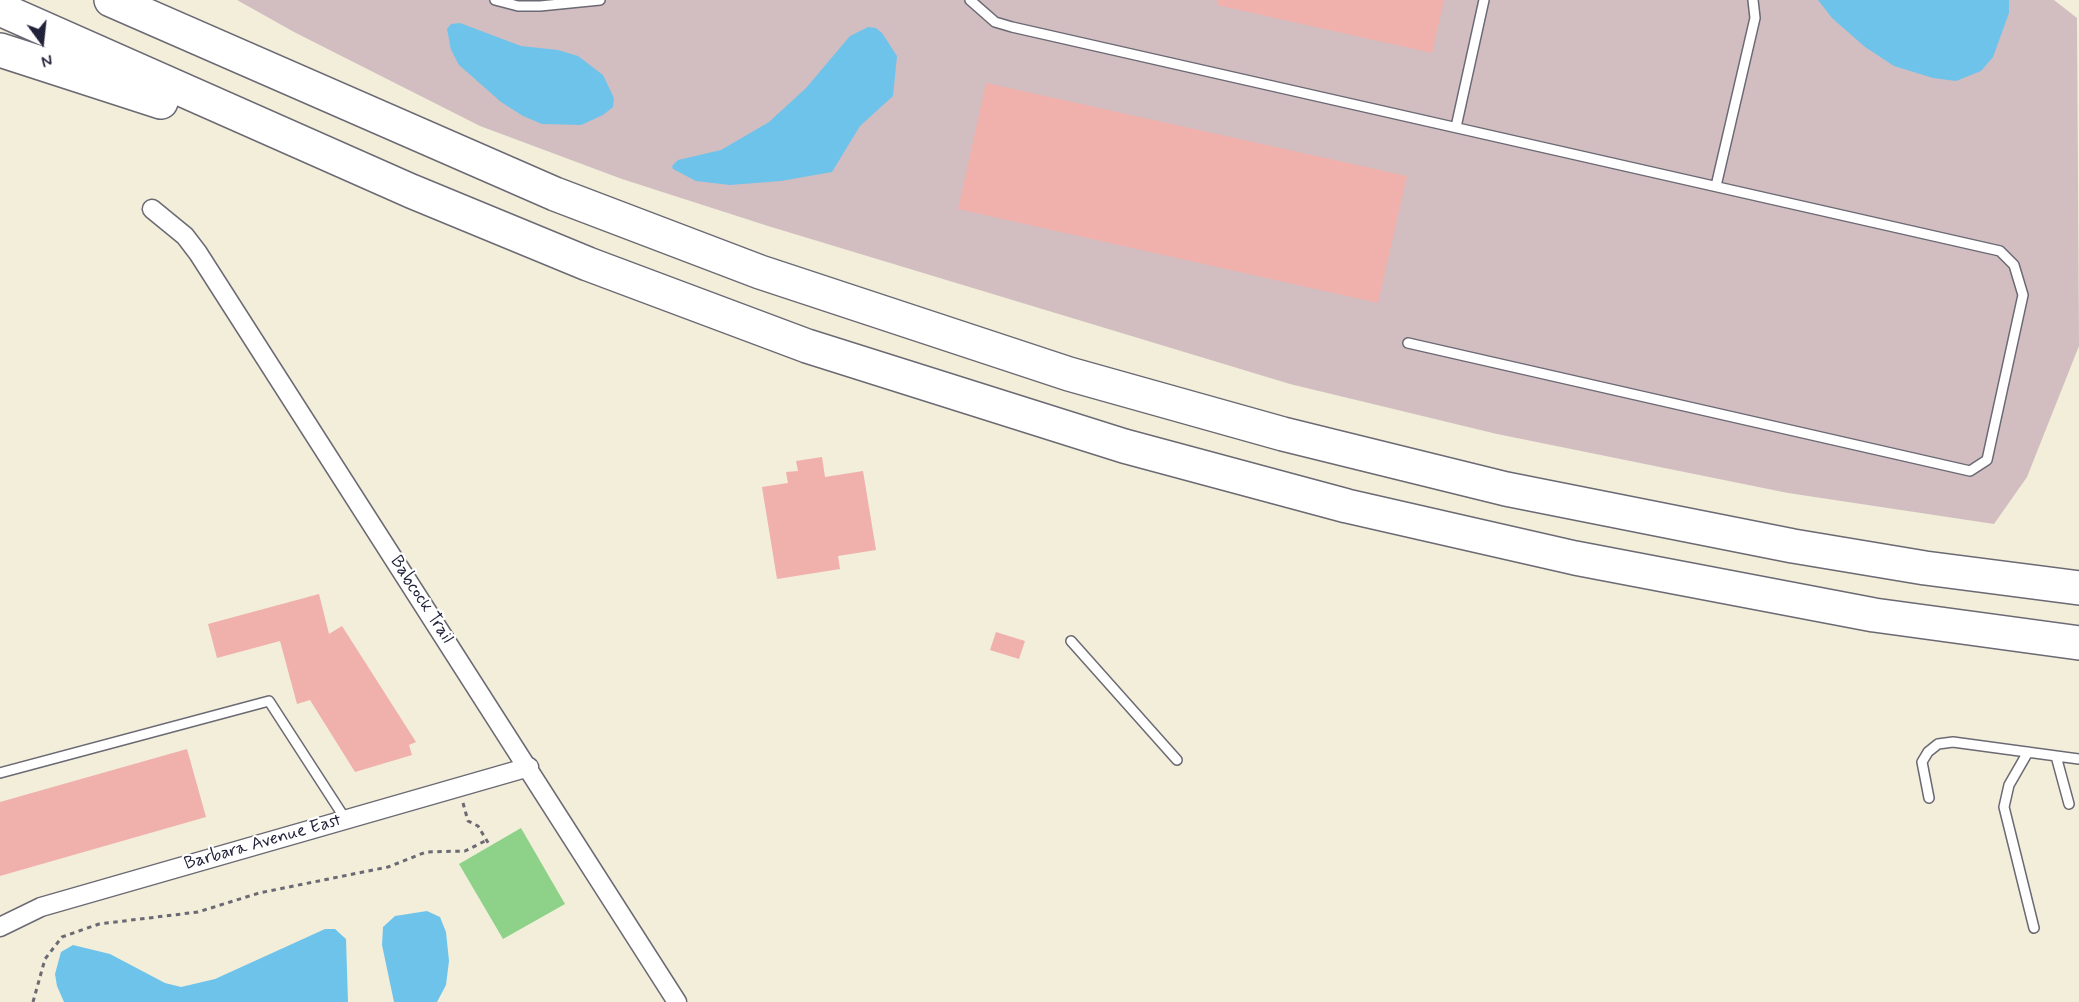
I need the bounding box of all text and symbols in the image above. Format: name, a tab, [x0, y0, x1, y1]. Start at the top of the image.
north arrow	[12, 12, 72, 72]
text: N	[39, 48, 55, 71]
street label: Babcock Trail	[385, 552, 457, 648]
street label: Barbara Avenue East	[182, 810, 344, 876]

